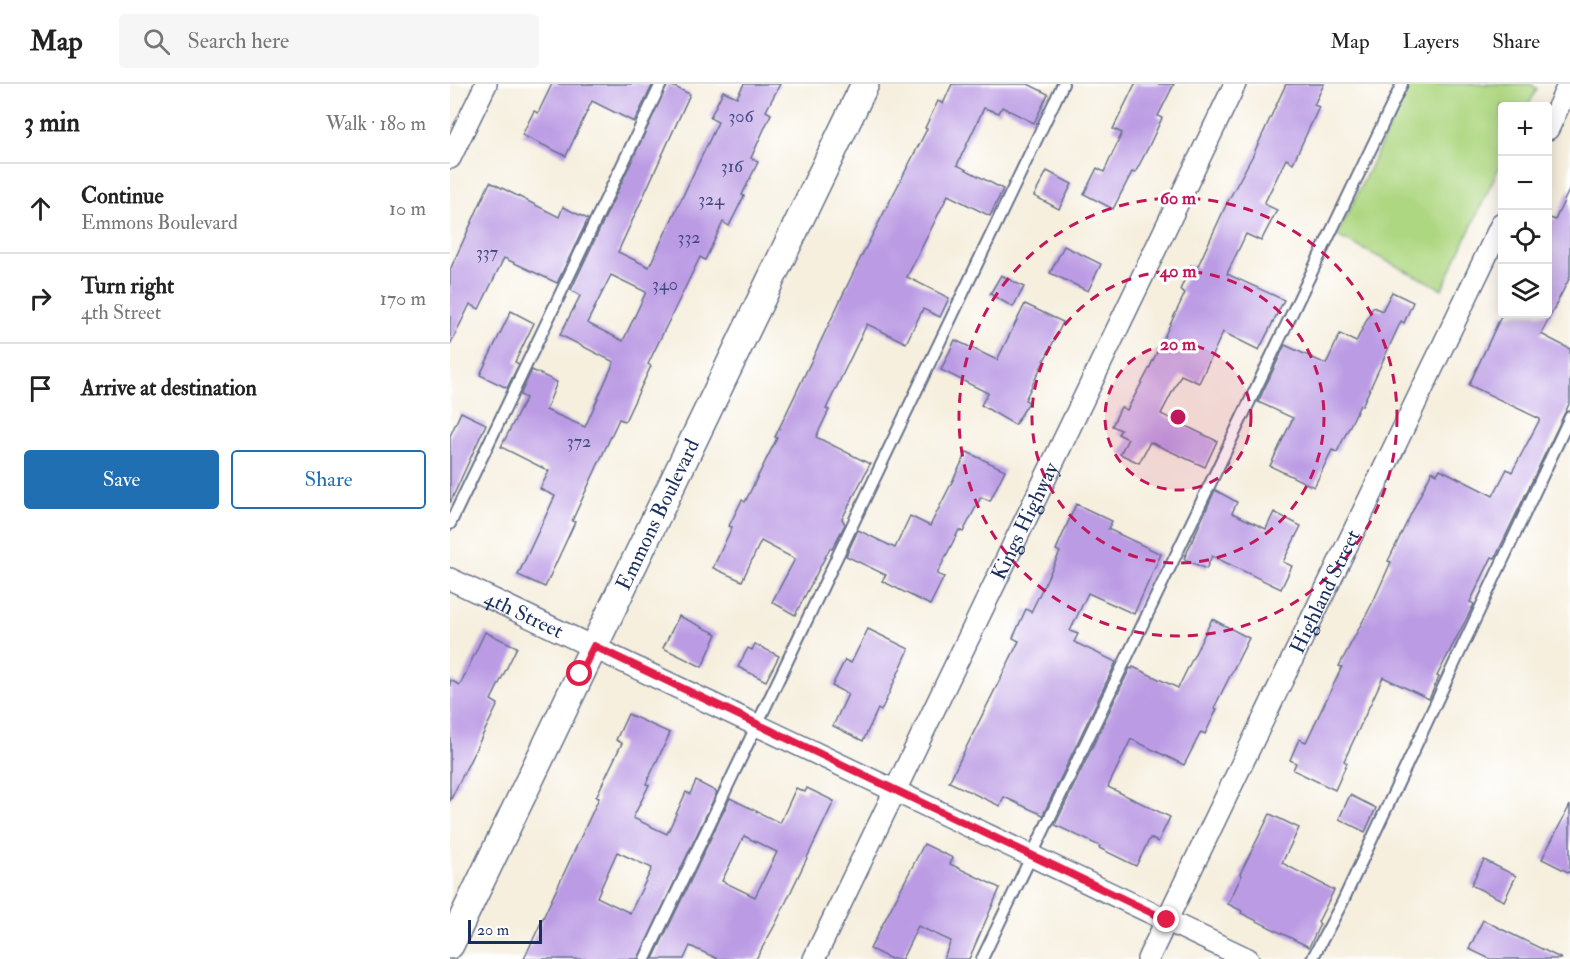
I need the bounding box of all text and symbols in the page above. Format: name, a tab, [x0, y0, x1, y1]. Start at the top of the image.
search box	[119, 14, 539, 68]
text: Map	[30, 24, 83, 59]
icon: search	[140, 25, 173, 58]
text: Search here	[188, 27, 289, 55]
text: Map	[1330, 28, 1370, 55]
text: Layers	[1403, 28, 1459, 55]
text: Share	[1492, 28, 1540, 55]
map controls	[1498, 102, 1552, 318]
button: +	[1498, 102, 1552, 156]
house number: 306	[728, 105, 755, 128]
text: 3 min	[24, 107, 80, 139]
text: Walk · 180 m	[326, 111, 426, 136]
house number: 316	[721, 155, 744, 178]
button: −	[1498, 156, 1552, 210]
text: Continue	[81, 182, 164, 210]
text: 60 m	[1160, 187, 1197, 210]
house number: 324	[698, 188, 725, 211]
icon: ahead	[24, 192, 57, 225]
text: 10 m	[389, 196, 426, 221]
text: Emmons Boulevard	[81, 210, 238, 235]
button: locate	[1498, 210, 1552, 264]
house number: 332	[678, 226, 700, 249]
house number: 337	[476, 241, 498, 264]
text: 40 m	[1159, 260, 1197, 283]
button: layers	[1498, 264, 1552, 318]
text: Turn right	[81, 272, 174, 300]
house number: 340	[652, 273, 678, 296]
icon: right	[24, 282, 57, 315]
text: 170 m	[380, 286, 426, 311]
text: 4th Street	[81, 300, 161, 325]
text: 20 m	[1160, 333, 1197, 356]
icon: arrive	[24, 372, 57, 405]
text: Arrive at destination	[81, 374, 257, 402]
centre of rings	[1168, 407, 1188, 427]
house number: 372	[567, 430, 591, 453]
street label: Emmons Boulevard	[610, 434, 706, 594]
button: Save	[24, 450, 219, 509]
button: Share	[231, 450, 426, 509]
street label: Kings Highway	[985, 457, 1065, 584]
street label: Highland Street	[1284, 525, 1366, 658]
street label: 4th Street	[480, 584, 568, 645]
route start	[566, 660, 592, 686]
route end	[1153, 906, 1179, 932]
scale bar	[468, 917, 542, 944]
text: 20 m	[477, 920, 509, 940]

